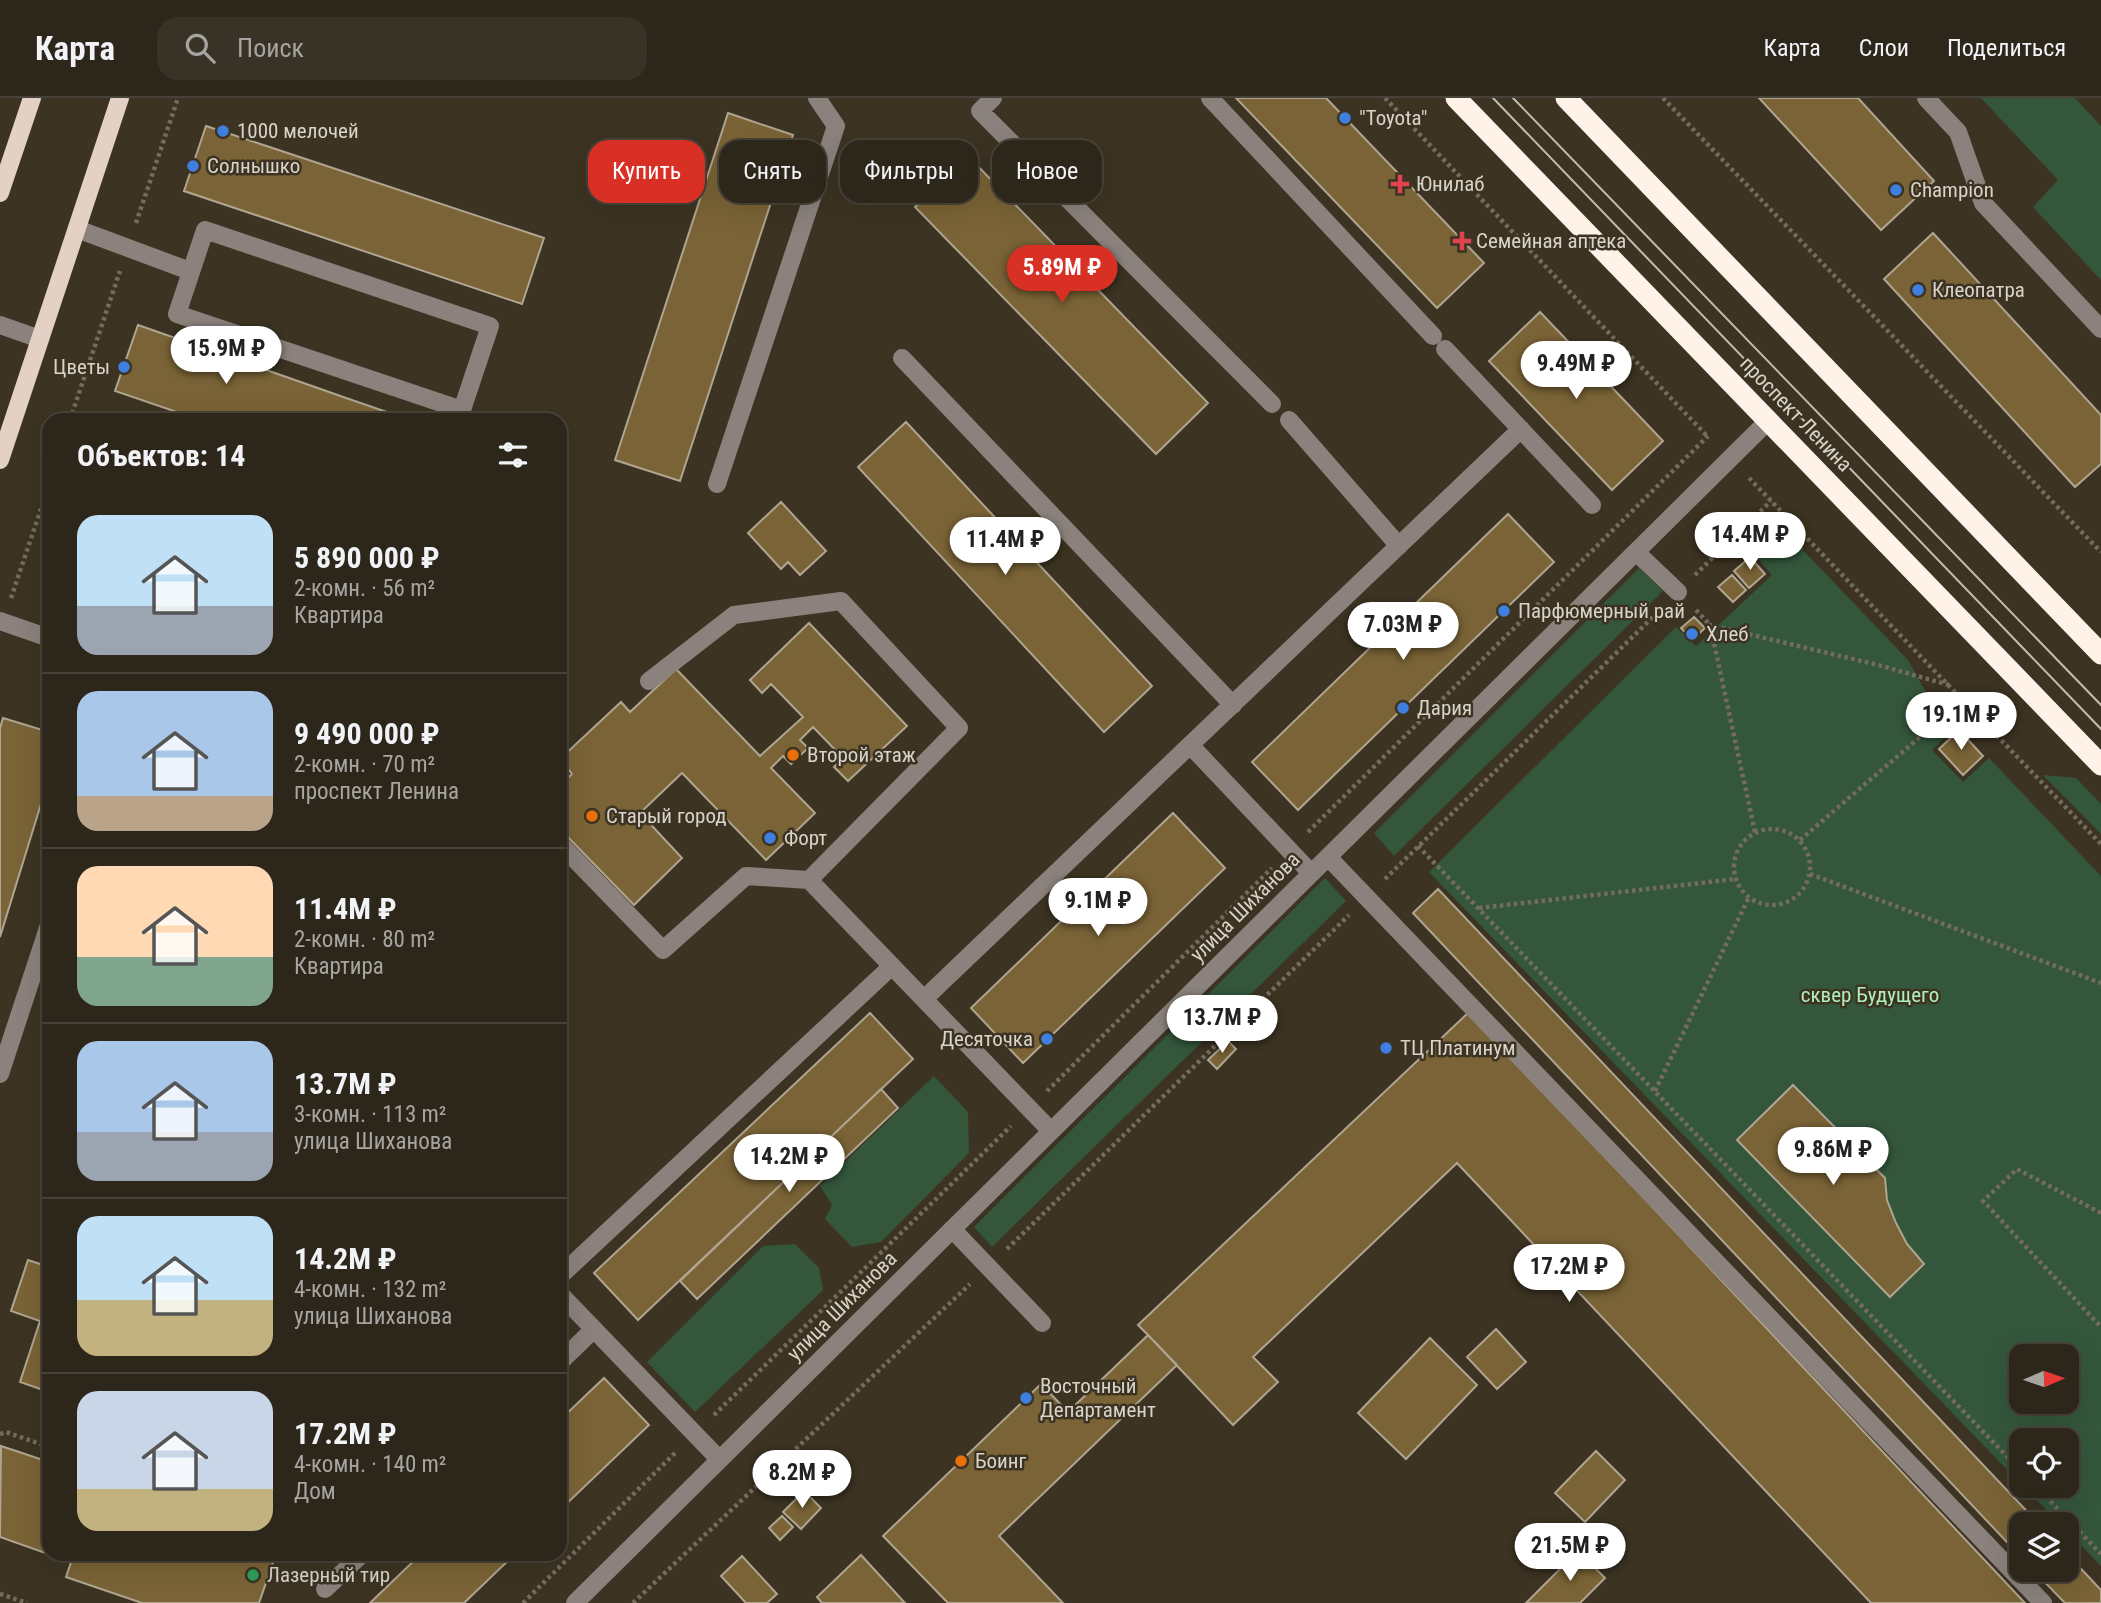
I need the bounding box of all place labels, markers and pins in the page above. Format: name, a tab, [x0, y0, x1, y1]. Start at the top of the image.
place label: "Toyota"	[1359, 106, 1427, 130]
marker: "Toyota"	[1337, 110, 1353, 126]
place label: 1000 мелочей	[237, 119, 359, 143]
marker: 1000 мелочей	[215, 123, 231, 139]
place label: Солнышко	[207, 154, 300, 178]
marker: Солнышко	[185, 158, 201, 174]
place label: Юнилаб	[1416, 172, 1484, 196]
marker: Юнилаб	[1390, 174, 1410, 194]
place label: Champion	[1910, 178, 1994, 202]
marker: Champion	[1888, 182, 1904, 198]
place label: Семейная аптека	[1476, 229, 1626, 253]
marker: Семейная аптека	[1454, 233, 1470, 249]
pin: 5.89M ₽	[997, 246, 1127, 305]
place label: Клеопатра	[1932, 278, 2025, 302]
marker: Клеопатра	[1910, 282, 1926, 298]
pin: 15.9M ₽	[161, 327, 291, 386]
pin: 9.49M ₽	[1511, 342, 1641, 401]
place label: Цветы	[53, 355, 110, 379]
marker: Цветы	[116, 359, 132, 375]
pin: 14.4M ₽	[1685, 512, 1815, 572]
pin: 11.4M ₽	[940, 518, 1070, 577]
place label: Парфюмерный рай	[1518, 599, 1685, 623]
pin: 7.03M ₽	[1338, 602, 1468, 662]
marker: Парфюмерный рай	[1496, 603, 1512, 619]
place label: Хлеб	[1706, 622, 1749, 646]
marker: Хлеб	[1684, 626, 1700, 642]
pin: 19.1M ₽	[1896, 692, 2026, 752]
place label: Дария	[1417, 696, 1472, 720]
marker: Дария	[1395, 700, 1411, 716]
place label: Второй этаж	[807, 743, 916, 767]
marker: Второй этаж	[785, 747, 801, 763]
place label: Старый город	[606, 804, 726, 828]
marker: Старый город	[584, 808, 600, 824]
place label: Форт	[784, 826, 827, 850]
marker: Форт	[762, 830, 778, 846]
pin: 9.1M ₽	[1041, 878, 1155, 938]
pin: 13.7M ₽	[1157, 996, 1287, 1055]
place label: Десяточка	[940, 1027, 1033, 1051]
marker: Десяточка	[1039, 1031, 1055, 1047]
place label: ТЦ Платинум	[1400, 1036, 1515, 1060]
marker: ТЦ Платинум	[1378, 1040, 1394, 1056]
pin: 9.86M ₽	[1768, 1128, 1898, 1187]
pin: 14.2M ₽	[724, 1134, 854, 1194]
pin: 17.2M ₽	[1504, 1244, 1634, 1304]
place label: Восточный Департамент	[1040, 1374, 1156, 1422]
marker: Восточный Департамент	[1018, 1390, 1034, 1406]
place label: Боинг	[975, 1449, 1026, 1473]
pin: 8.2M ₽	[745, 1450, 859, 1510]
marker: Боинг	[953, 1453, 969, 1469]
pin: 21.5M ₽	[1505, 1524, 1635, 1583]
place label: Лазерный тир	[267, 1563, 390, 1587]
marker: Лазерный тир	[245, 1567, 261, 1583]

